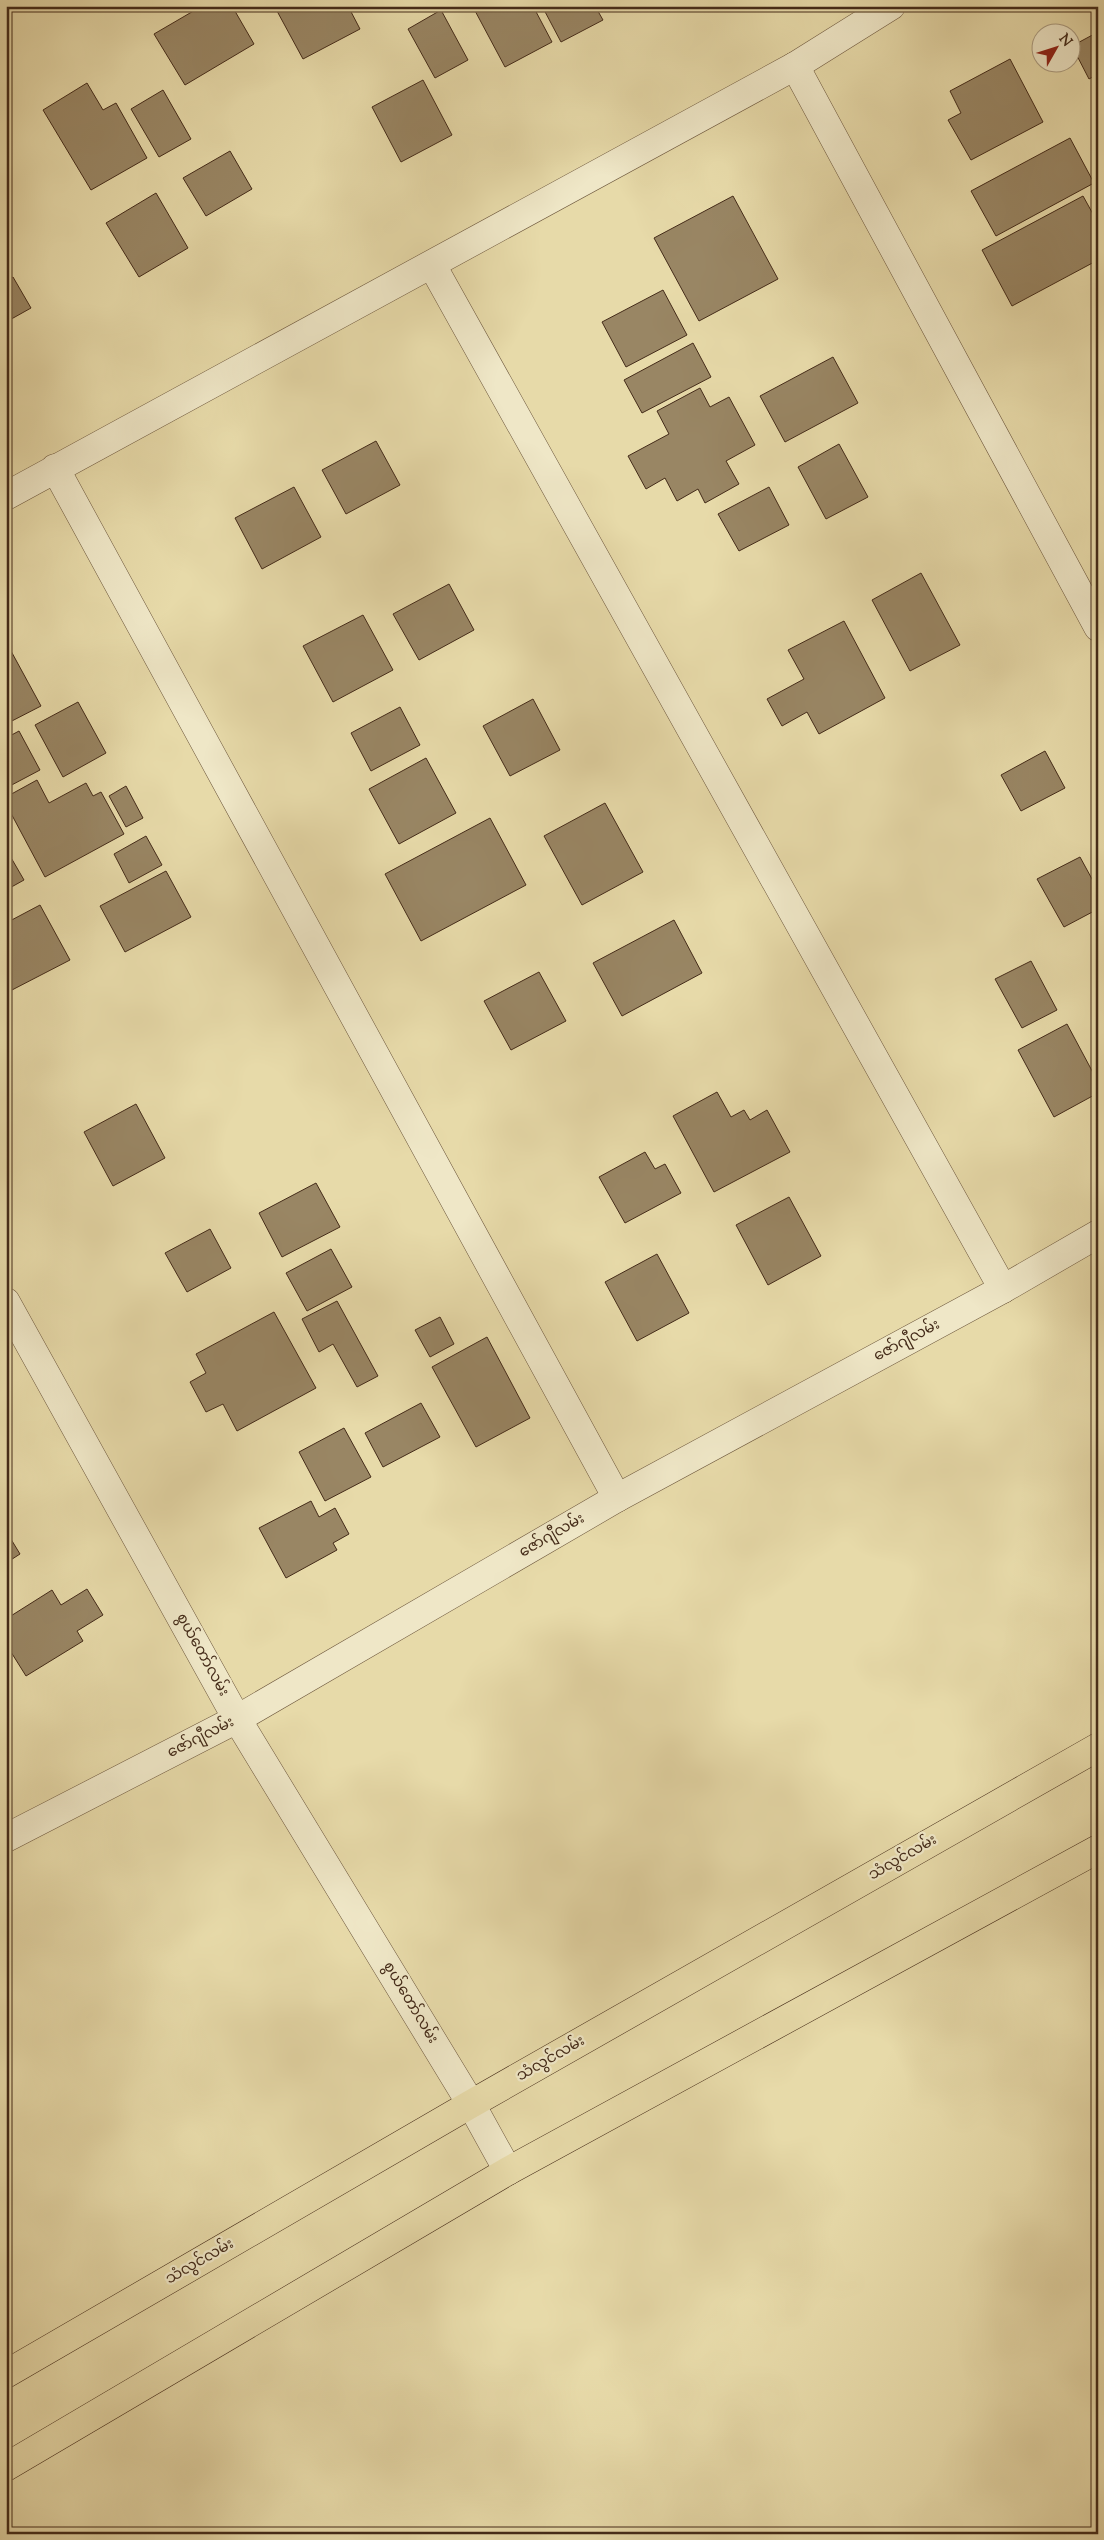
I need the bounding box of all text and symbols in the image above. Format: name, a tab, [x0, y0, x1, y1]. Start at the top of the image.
north arrow	[1032, 22, 1082, 72]
text: N	[1053, 30, 1076, 52]
street label: ဇော်ဂျီလမ်း	[870, 1314, 944, 1367]
street label: ဇော်ဂျီလမ်း	[515, 1508, 589, 1563]
street label: စွယ်တော်လမ်း	[170, 1609, 234, 1700]
street label: ဇော်ဂျီလမ်း	[164, 1711, 238, 1764]
street label: သံလွင်လမ်း	[864, 1829, 941, 1886]
street label: စွယ်တော်လမ်း	[377, 1958, 444, 2048]
street label: သံလွင်လမ်း	[512, 2030, 589, 2087]
street label: သံလွင်လမ်း	[161, 2233, 238, 2290]

